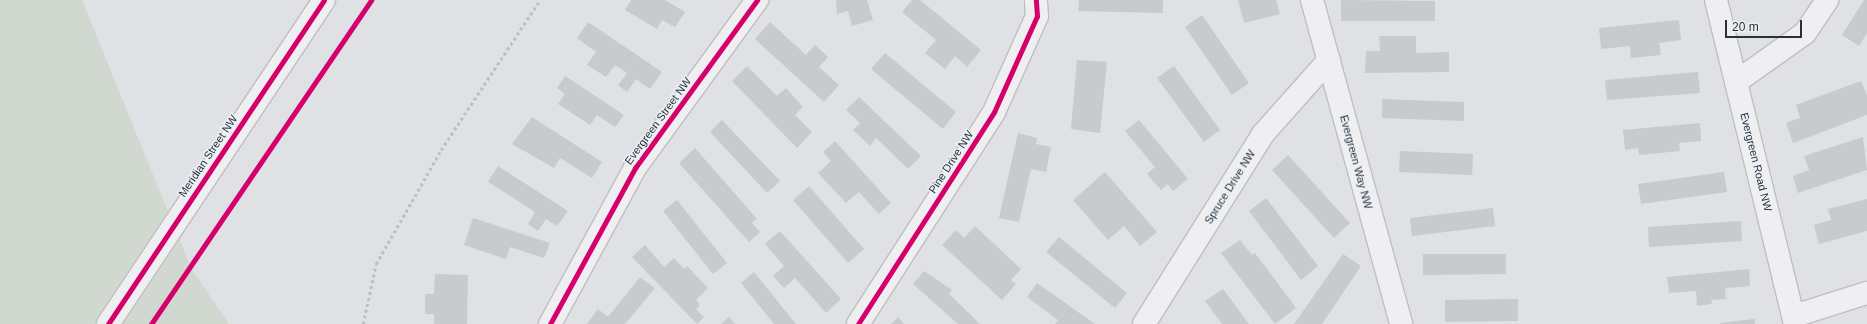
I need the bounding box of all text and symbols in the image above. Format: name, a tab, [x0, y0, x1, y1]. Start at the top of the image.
scale bar	[1727, 12, 1804, 38]
text: 20 m	[1732, 20, 1759, 34]
street label: Evergreen Street NW	[622, 75, 694, 167]
street label: Evergreen Road NW	[1737, 111, 1775, 213]
street label: Meridian Street NW	[176, 113, 240, 199]
street label: Evergreen Way NW	[1337, 114, 1375, 210]
street label: Pine Drive NW	[926, 128, 976, 196]
street label: Spruce Drive NW	[1202, 147, 1258, 227]

